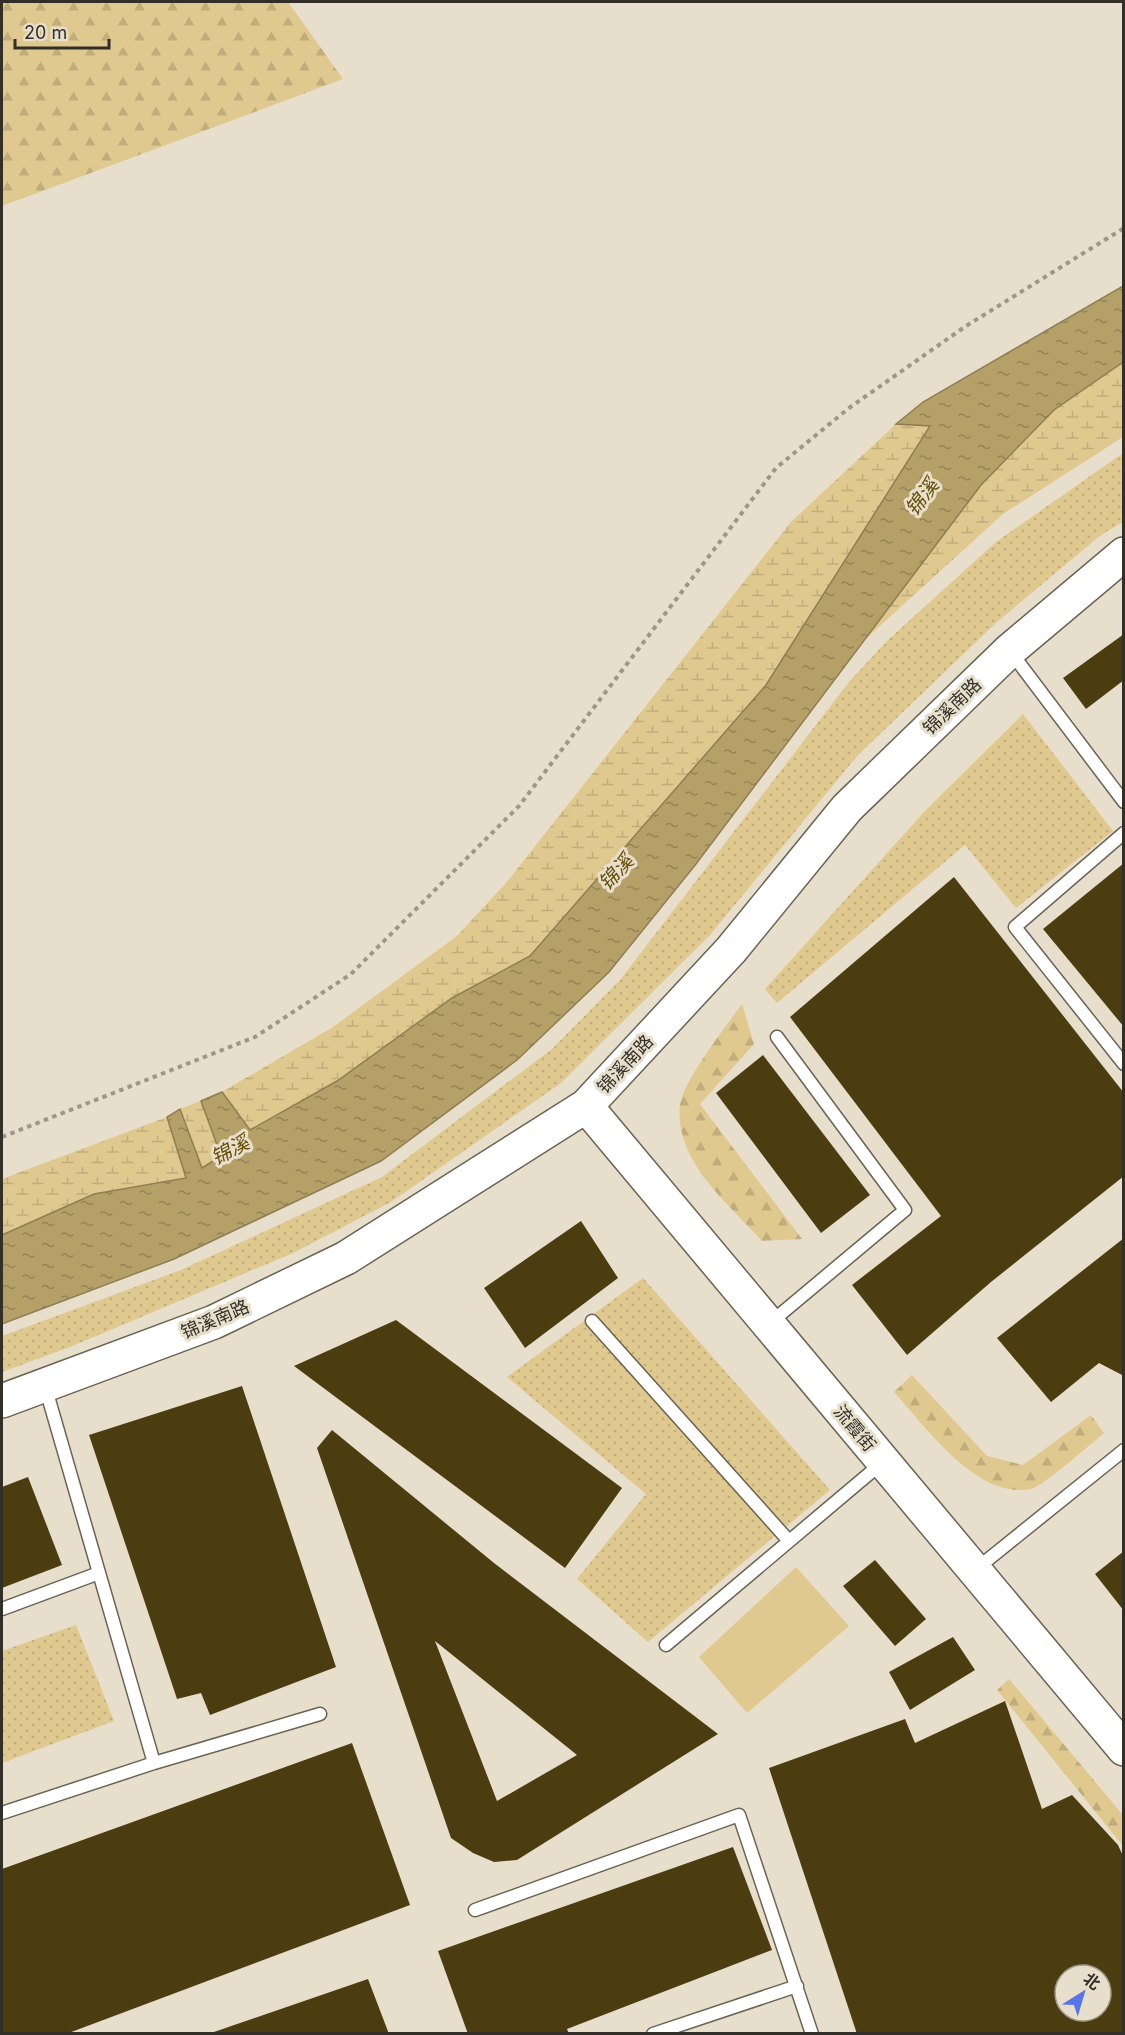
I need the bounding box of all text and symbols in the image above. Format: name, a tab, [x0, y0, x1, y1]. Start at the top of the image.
scale bar	[15, 12, 110, 50]
text: 20 m	[24, 22, 67, 43]
water label: 锦溪	[900, 472, 945, 520]
street label: 锦溪南路	[919, 673, 985, 739]
water label: 锦溪	[594, 848, 640, 895]
street label: 锦溪南路	[593, 1031, 657, 1097]
water label: 锦溪	[207, 1129, 255, 1170]
street label: 锦溪南路	[178, 1295, 252, 1343]
street label: 流霞街	[830, 1401, 880, 1455]
north arrow	[1053, 1963, 1113, 2023]
text: 北	[1080, 1968, 1104, 1994]

